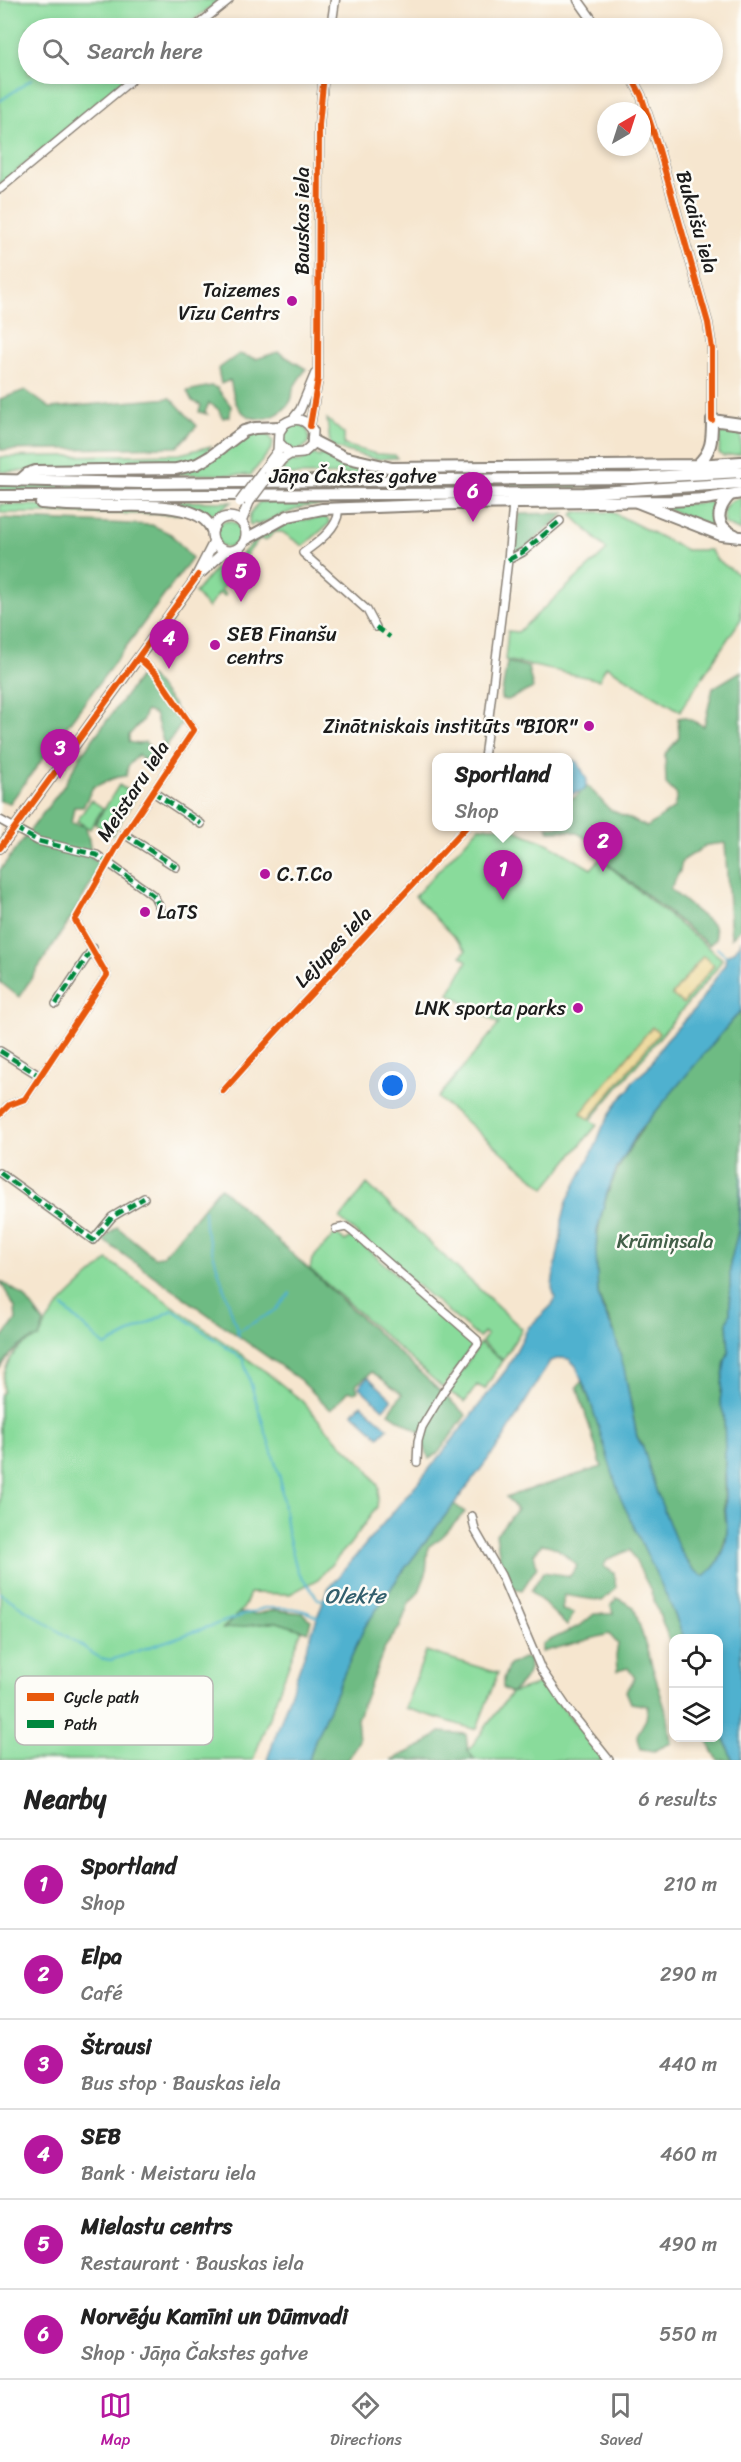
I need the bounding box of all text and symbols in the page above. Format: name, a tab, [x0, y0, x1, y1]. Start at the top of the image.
search box	[18, 18, 723, 84]
text: Search here	[87, 32, 203, 71]
icon: search	[39, 35, 72, 68]
north arrow	[597, 102, 651, 156]
street label: Bukaišu iela	[666, 166, 728, 278]
street label: Bauskas iela	[285, 167, 320, 275]
place label: Taizemes Vīzu Centrs	[178, 273, 281, 331]
marker: Taizemes Vīzu Centrs	[285, 294, 299, 308]
street label: Jāņa Čakstes gatve	[268, 459, 437, 494]
pin: 6	[454, 472, 492, 522]
pin: 5	[222, 552, 260, 602]
place label: SEB Finanšu centrs	[227, 617, 337, 675]
pin: 4	[150, 620, 188, 669]
marker: SEB Finanšu centrs	[208, 638, 222, 652]
place label: Zinātniskais institūts "BIOR"	[323, 709, 579, 744]
marker: Zinātniskais institūts "BIOR"	[582, 719, 596, 733]
pin: 3	[40, 730, 80, 779]
street label: Meistaru iela	[87, 733, 179, 849]
popup	[432, 753, 573, 831]
text: Sportland	[455, 755, 550, 794]
text: Shop	[455, 794, 499, 829]
pin: 2	[584, 822, 622, 872]
pin: 1	[484, 850, 522, 900]
place label: C.T.Co	[277, 857, 332, 892]
marker: C.T.Co	[258, 867, 272, 881]
place label: LaTS	[157, 895, 198, 930]
street label: Lejupes iela	[285, 898, 381, 996]
marker: LaTS	[138, 905, 152, 919]
place label: LNK sporta parks	[415, 991, 567, 1026]
marker: LNK sporta parks	[571, 1001, 585, 1015]
your location	[378, 1071, 407, 1100]
park label: Krūmiņsala	[617, 1224, 713, 1259]
water label: Olekte	[325, 1577, 388, 1615]
map controls	[669, 1634, 723, 1742]
button: locate	[669, 1634, 723, 1688]
legend	[15, 1676, 213, 1745]
text: Cycle path	[64, 1683, 139, 1712]
button: layers	[669, 1688, 723, 1742]
text: Path	[64, 1710, 97, 1739]
text: Nearby	[24, 1776, 106, 1822]
text: 6 results	[638, 1782, 717, 1817]
text: Sportland	[81, 1847, 176, 1886]
text: 1	[39, 1867, 48, 1902]
text: 210 m	[664, 1867, 717, 1902]
text: Shop	[81, 1886, 125, 1921]
text: Elpa	[81, 1937, 122, 1976]
text: 2	[38, 1957, 49, 1992]
text: 290 m	[660, 1957, 717, 1992]
text: Café	[81, 1976, 123, 2011]
text: Štrausi	[81, 2027, 151, 2066]
text: 3	[38, 2047, 49, 2082]
text: 440 m	[659, 2047, 717, 2082]
text: Bus stop · Bauskas iela	[81, 2066, 281, 2101]
text: SEB	[81, 2117, 121, 2156]
text: 4	[37, 2137, 50, 2172]
text: 460 m	[660, 2137, 717, 2172]
text: Bank · Meistaru iela	[81, 2156, 256, 2191]
text: Mielastu centrs	[81, 2207, 232, 2246]
text: 5	[37, 2227, 50, 2262]
text: 490 m	[659, 2227, 717, 2262]
text: Restaurant · Bauskas iela	[81, 2246, 304, 2281]
text: Norvēģu Kamīni un Dūmvadi	[81, 2297, 348, 2336]
text: 6	[38, 2317, 49, 2352]
text: 550 m	[659, 2317, 717, 2352]
text: Shop · Jāņa Čakstes gatve	[81, 2336, 308, 2371]
tab: Map	[99, 2389, 132, 2454]
tab: Directions	[330, 2389, 402, 2454]
tab: Saved	[600, 2389, 642, 2454]

